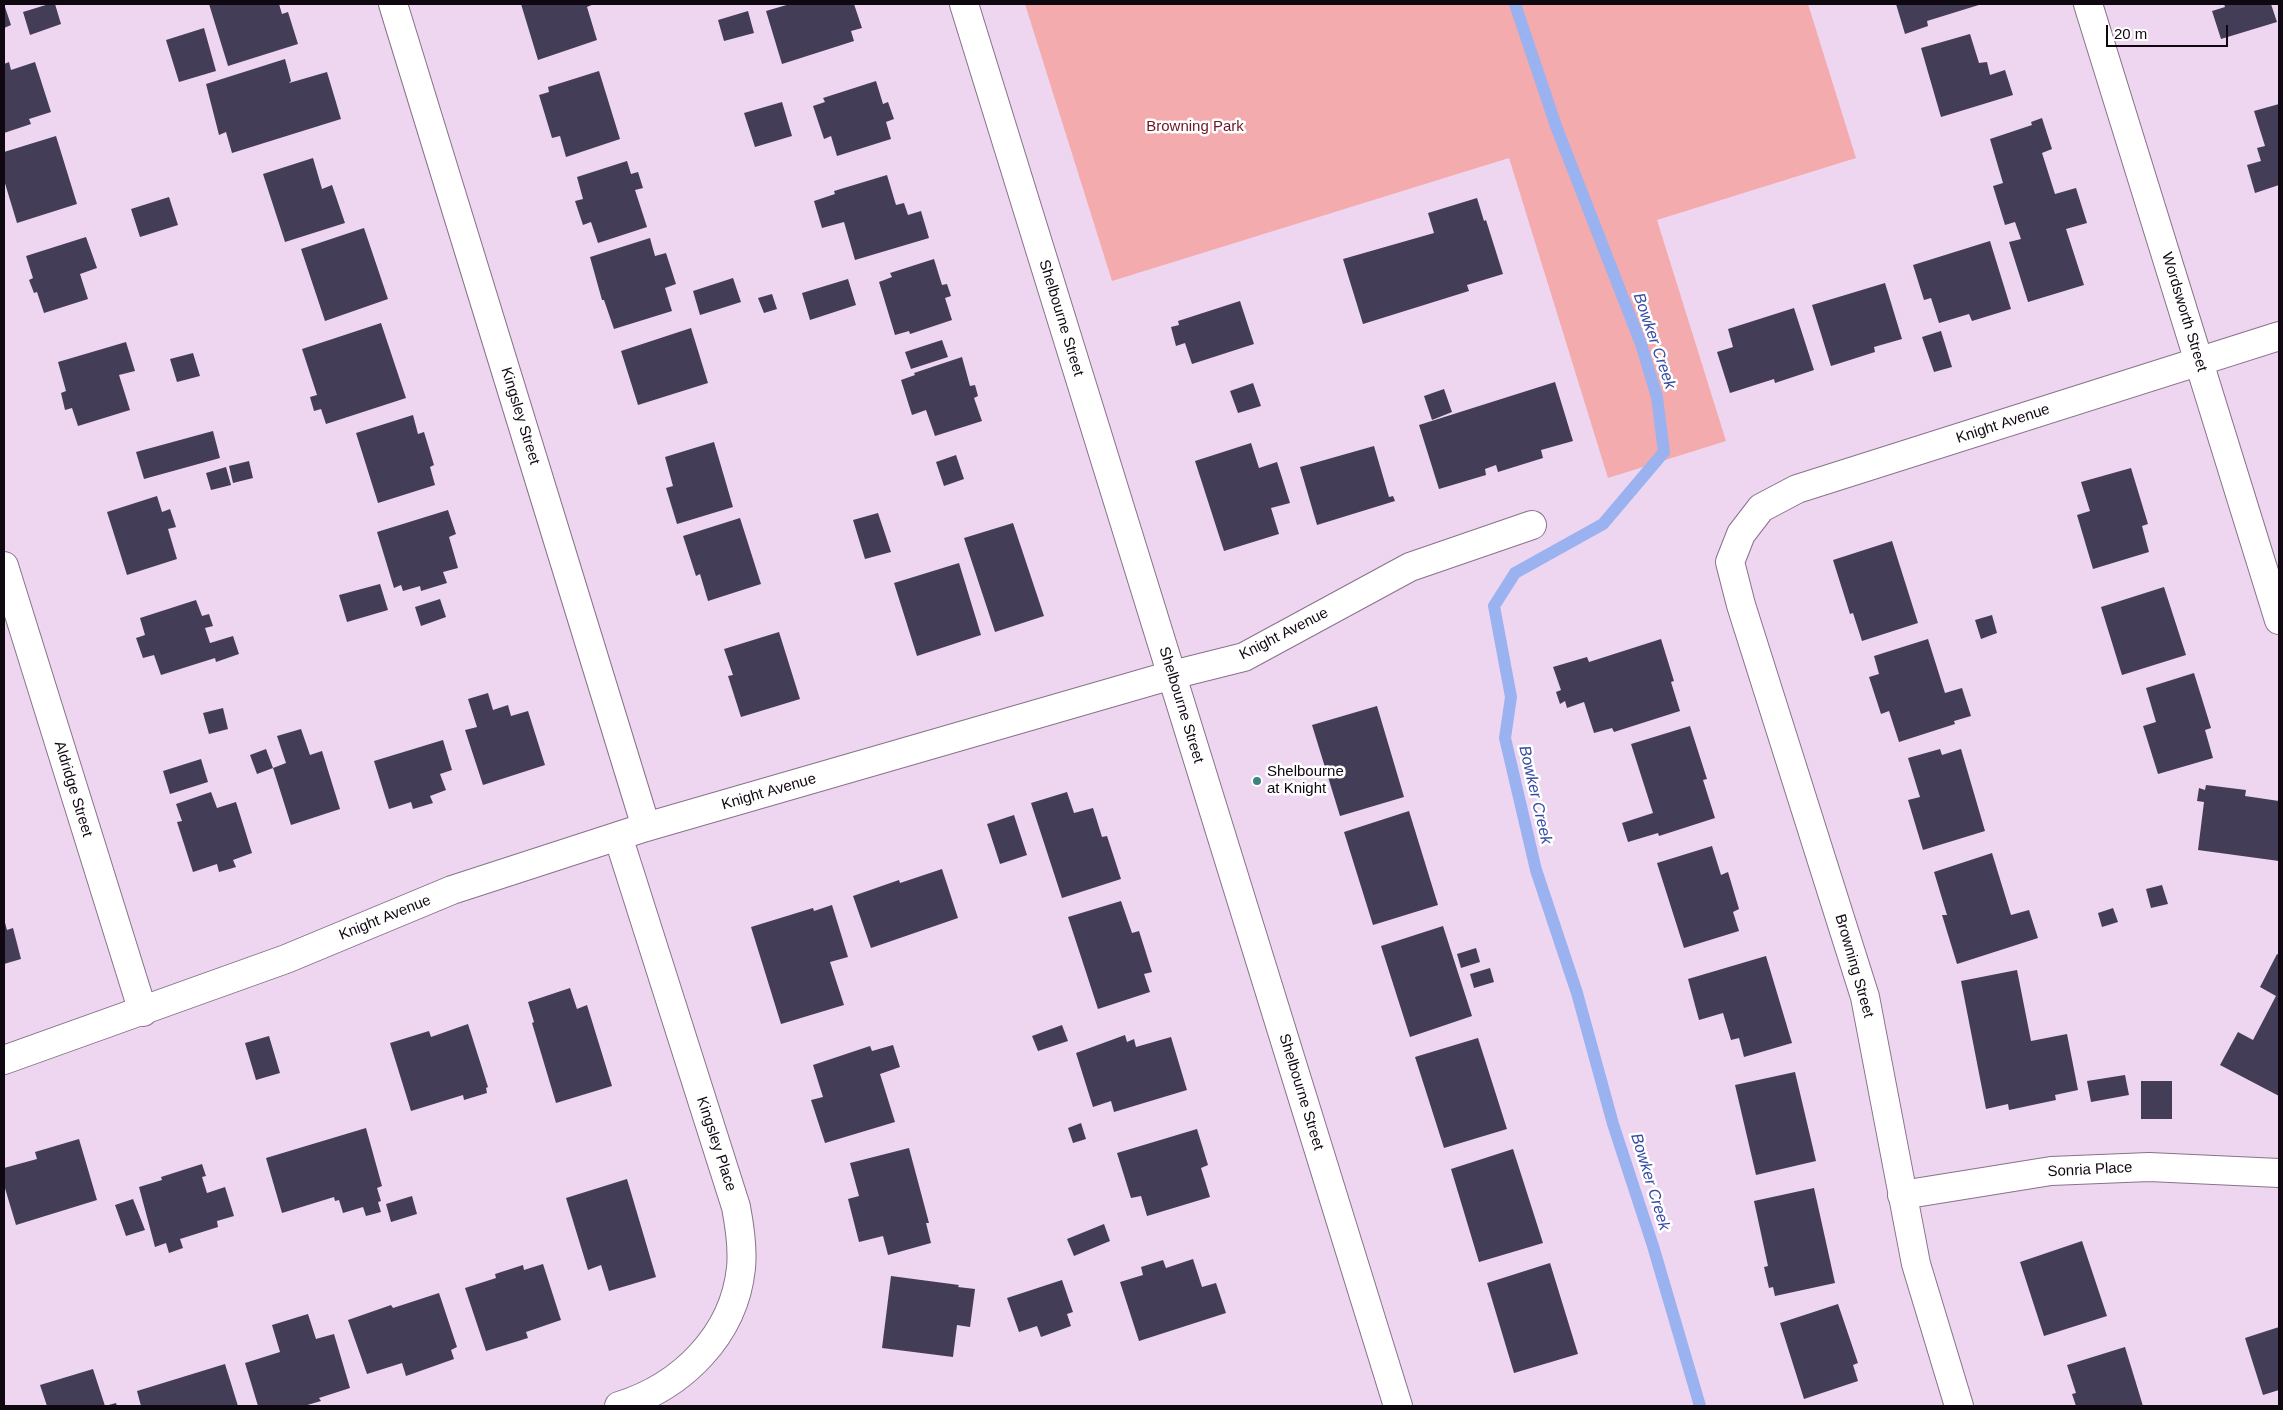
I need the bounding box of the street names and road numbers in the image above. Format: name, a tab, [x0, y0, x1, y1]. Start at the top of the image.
street label: Wordsworth Street	[2157, 250, 2211, 374]
street label: Shelbourne Street	[1035, 258, 1087, 378]
street label: Kingsley Street	[497, 365, 543, 467]
street label: Knight Avenue	[1954, 400, 2052, 448]
street label: Knight Avenue	[1237, 604, 1331, 664]
street label: Shelbourne Street	[1155, 645, 1207, 765]
street label: Aldridge Street	[50, 739, 96, 839]
street label: Knight Avenue	[720, 770, 818, 814]
street label: Knight Avenue	[337, 891, 433, 945]
street label: Browning Street	[1831, 912, 1877, 1020]
street label: Shelbourne Street	[1275, 1032, 1327, 1152]
street label: Kingsley Place	[692, 1094, 740, 1194]
street label: Sonria Place	[2047, 1159, 2133, 1181]

